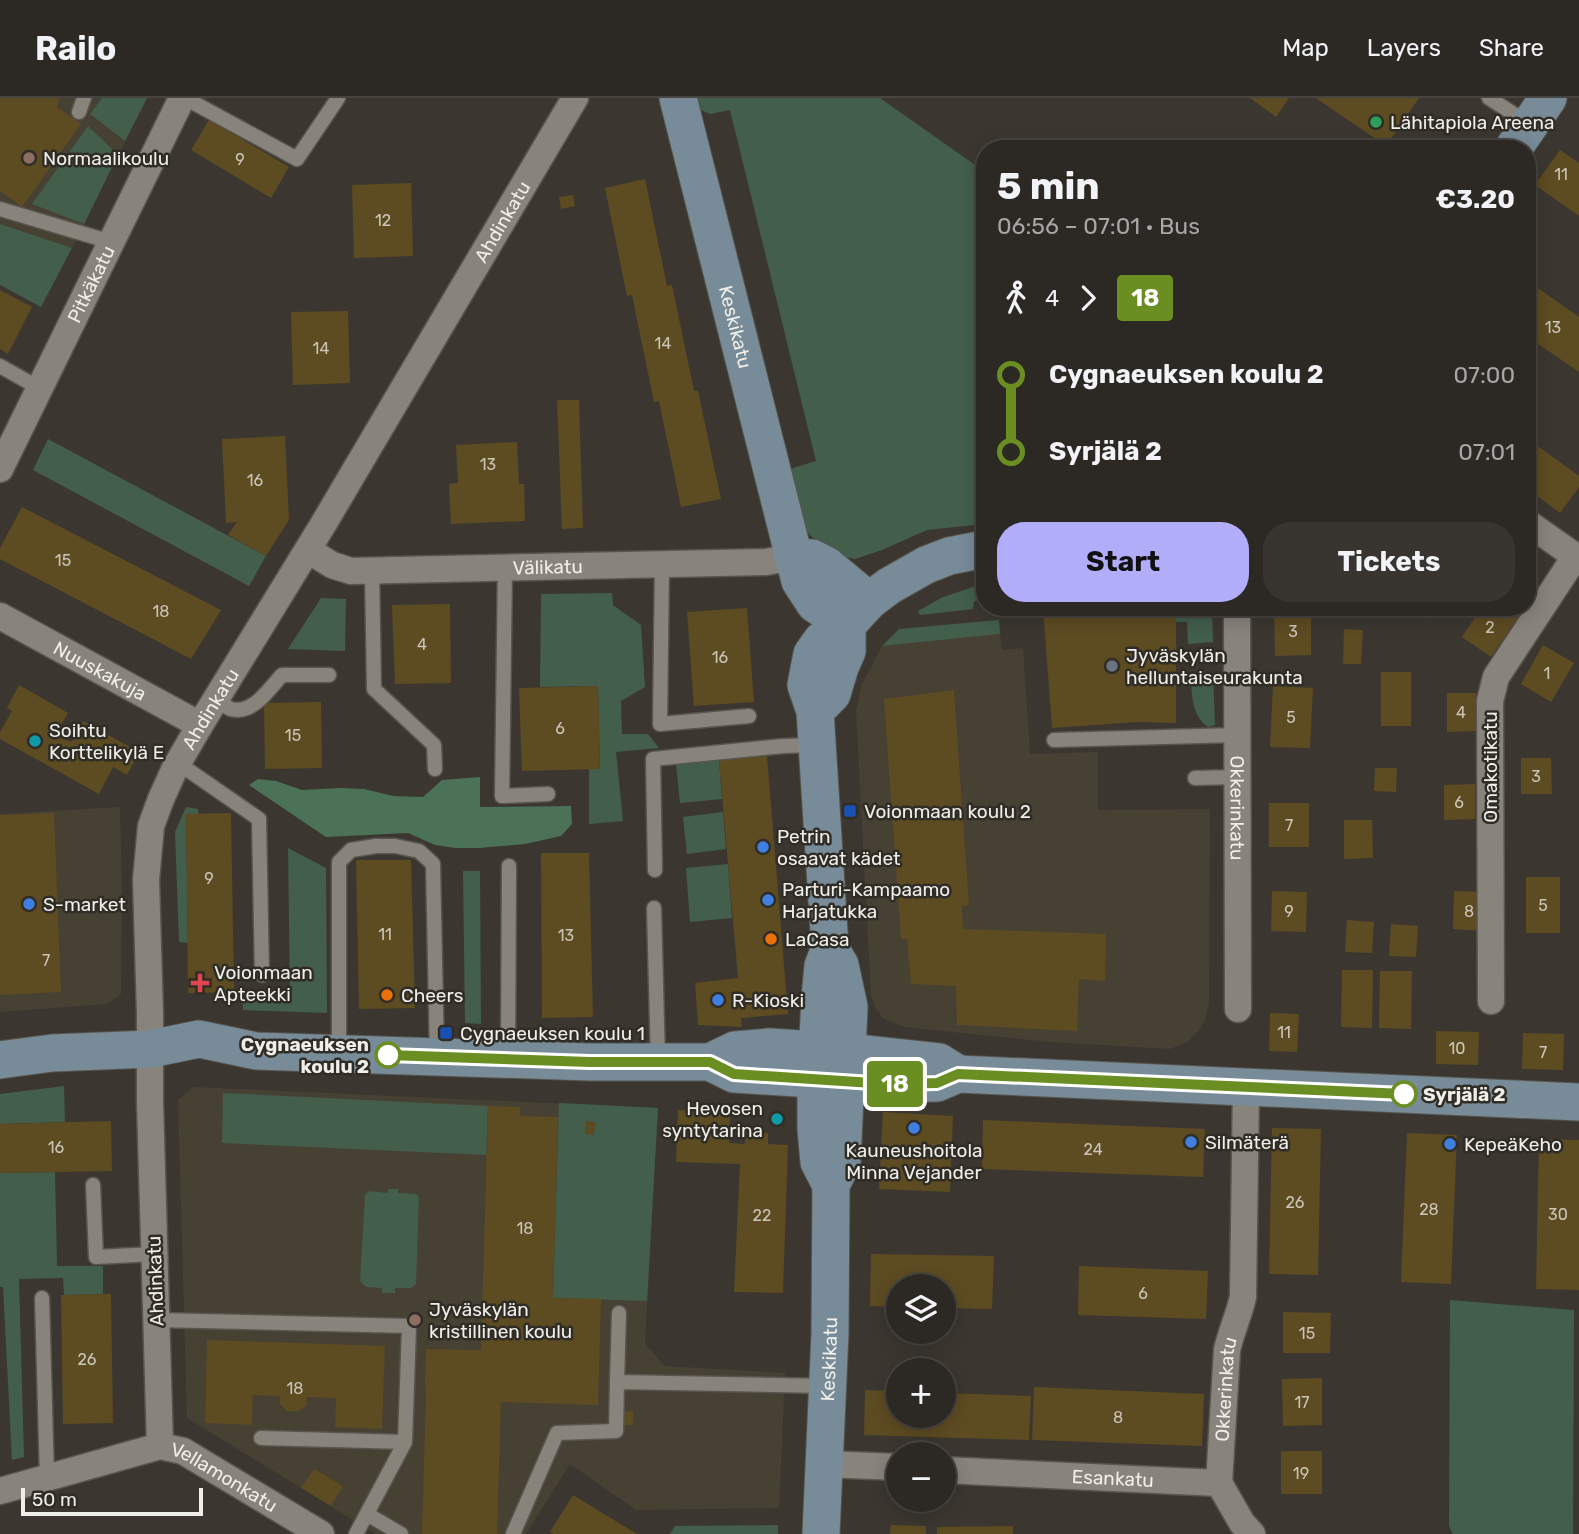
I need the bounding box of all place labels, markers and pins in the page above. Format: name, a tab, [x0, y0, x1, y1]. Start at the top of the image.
place label: Lähitapiola Areena	[1390, 111, 1554, 134]
marker: Lähitapiola Areena	[1368, 114, 1384, 130]
place label: Normaalikoulu	[43, 147, 169, 170]
marker: Normaalikoulu	[21, 150, 37, 166]
place label: Jyväskylän helluntaiseurakunta	[1126, 644, 1303, 689]
marker: Jyväskylän helluntaiseurakunta	[1104, 658, 1120, 674]
place label: Soihtu Korttelikylä E	[49, 719, 164, 764]
marker: Soihtu Korttelikylä E	[27, 733, 43, 749]
place label: Voionmaan koulu 2	[864, 800, 1031, 823]
marker: Voionmaan koulu 2	[842, 803, 858, 819]
place label: Petrin osaavat kädet	[777, 825, 901, 870]
marker: Petrin osaavat kädet	[755, 839, 771, 855]
place label: Parturi-Kampaamo Harjatukka	[782, 878, 950, 923]
marker: Parturi-Kampaamo Harjatukka	[760, 892, 776, 908]
place label: S-market	[43, 893, 126, 916]
marker: S-market	[21, 896, 37, 912]
place label: LaCasa	[785, 928, 850, 951]
marker: LaCasa	[763, 931, 779, 947]
place label: Voionmaan Apteekki	[214, 961, 313, 1006]
marker: Voionmaan Apteekki	[192, 975, 208, 991]
place label: Cheers	[401, 984, 463, 1007]
marker: Cheers	[379, 987, 395, 1003]
place label: R-Kioski	[732, 989, 804, 1012]
marker: R-Kioski	[710, 992, 726, 1008]
place label: Cygnaeuksen koulu 1	[460, 1022, 645, 1045]
marker: Cygnaeuksen koulu 1	[438, 1025, 454, 1041]
place label: Cygnaeuksen koulu 2	[241, 1033, 369, 1078]
marker: Cygnaeuksen koulu 2	[375, 1042, 401, 1068]
marker: Syrjälä 2	[1391, 1081, 1417, 1107]
place label: Syrjälä 2	[1423, 1083, 1506, 1106]
place label: Hevosen syntytarina	[662, 1097, 763, 1142]
marker: Hevosen syntytarina	[769, 1111, 785, 1127]
marker: Kauneushoitola Minna Vejander	[906, 1120, 922, 1136]
place label: Silmäterä	[1205, 1131, 1289, 1154]
place label: KepeäKeho	[1464, 1133, 1562, 1156]
marker: Silmäterä	[1183, 1134, 1199, 1150]
marker: KepeäKeho	[1442, 1136, 1458, 1152]
place label: Kauneushoitola Minna Vejander	[845, 1139, 983, 1184]
place label: Jyväskylän kristillinen koulu	[429, 1298, 572, 1343]
marker: Jyväskylän kristillinen koulu	[407, 1312, 423, 1328]

